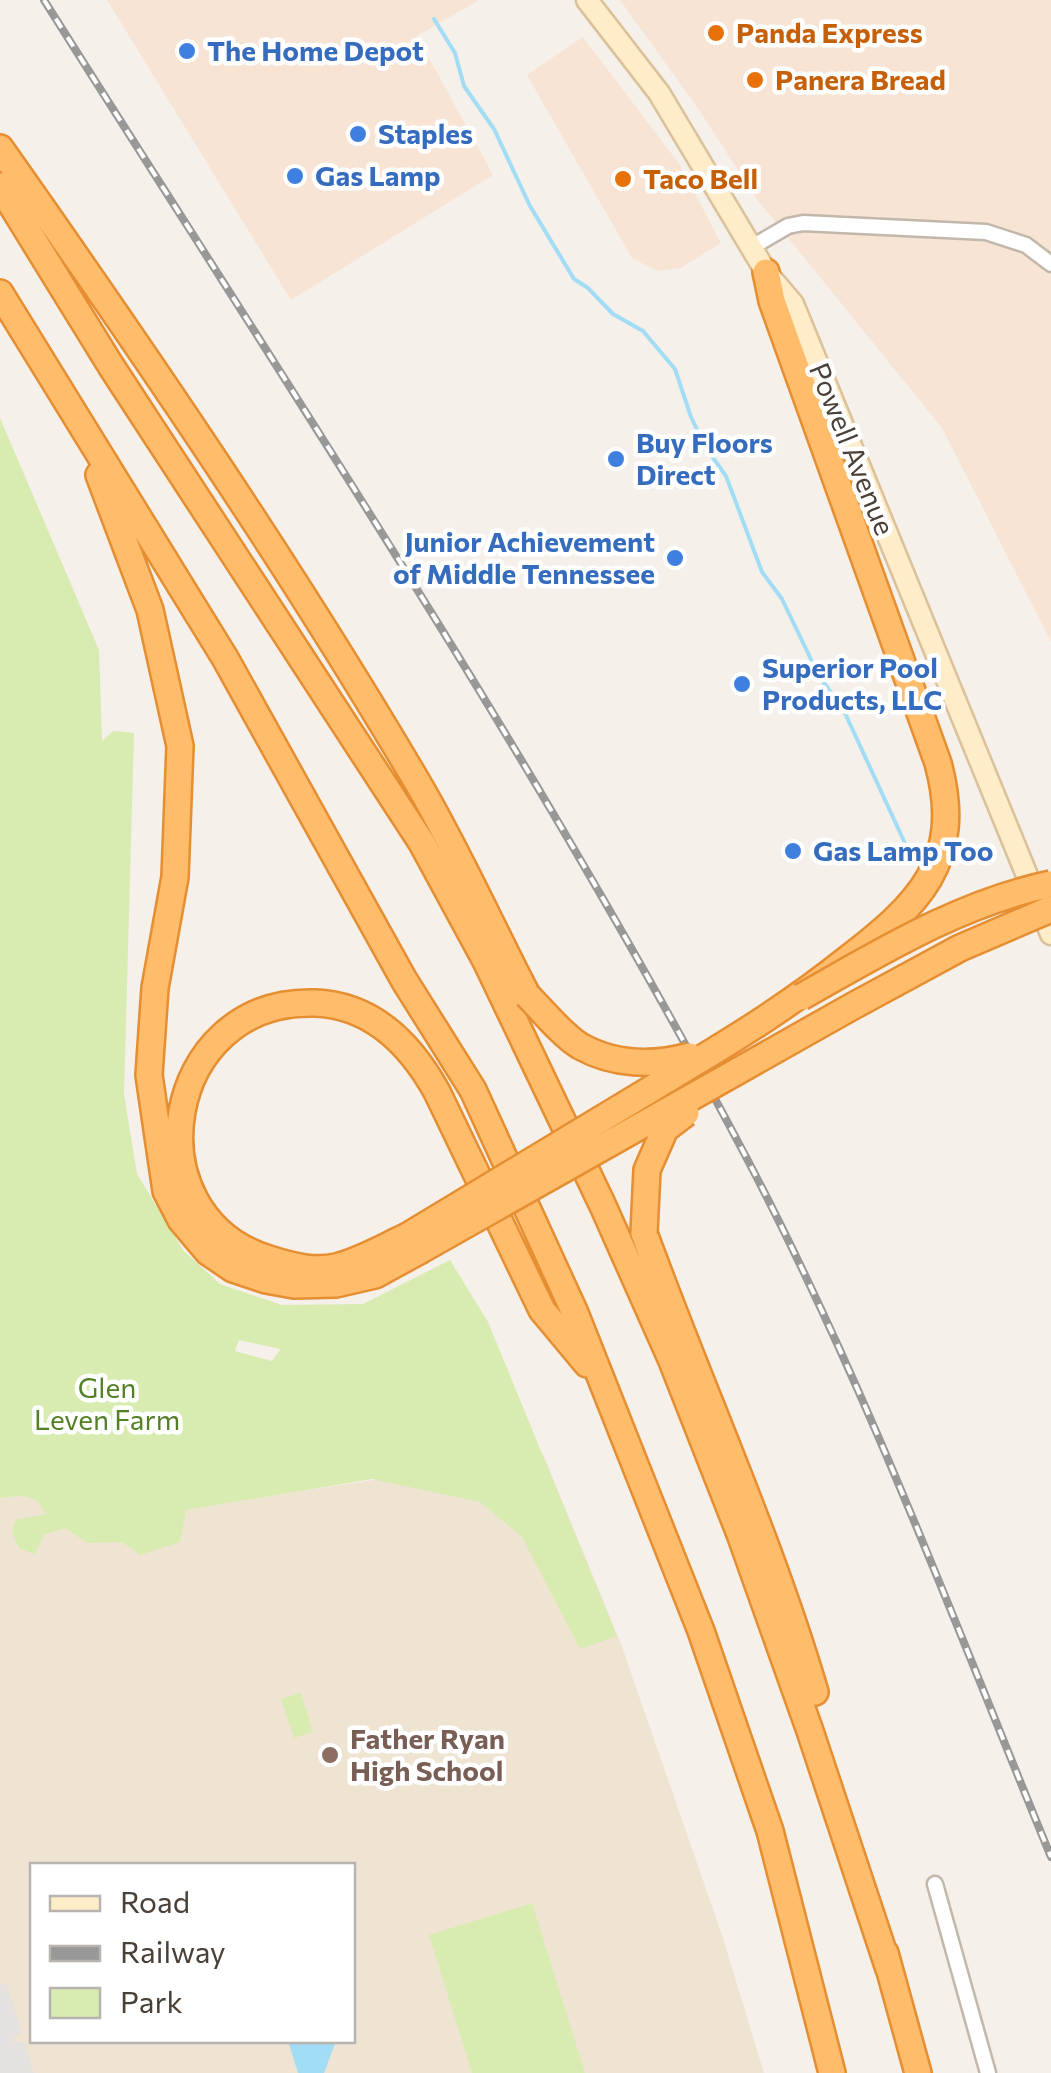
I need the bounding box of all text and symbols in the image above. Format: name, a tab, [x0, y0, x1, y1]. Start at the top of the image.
place label: Panda Express	[736, 15, 923, 49]
marker: Panda Express	[705, 22, 727, 44]
place label: The Home Depot	[207, 33, 424, 67]
marker: The Home Depot	[176, 40, 198, 62]
place label: Panera Bread	[775, 62, 946, 96]
marker: Panera Bread	[744, 69, 766, 91]
place label: Staples	[378, 116, 473, 150]
marker: Staples	[347, 123, 369, 145]
place label: Gas Lamp	[315, 158, 441, 192]
place label: Taco Bell	[643, 161, 758, 195]
marker: Gas Lamp	[284, 165, 306, 187]
marker: Taco Bell	[612, 168, 634, 190]
street label: Powell Avenue	[803, 357, 903, 540]
place label: Buy Floors Direct	[636, 425, 773, 491]
marker: Buy Floors Direct	[605, 448, 627, 470]
place label: Junior Achievement of Middle Tennessee	[393, 524, 655, 590]
marker: Junior Achievement of Middle Tennessee	[664, 547, 686, 569]
place label: Superior Pool Products, LLC	[762, 650, 942, 716]
marker: Superior Pool Products, LLC	[731, 673, 753, 695]
place label: Gas Lamp Too	[813, 833, 993, 867]
marker: Gas Lamp Too	[782, 840, 804, 862]
park label: Glen Leven Farm	[34, 1370, 180, 1436]
place label: Father Ryan High School	[350, 1721, 505, 1787]
marker: Father Ryan High School	[319, 1744, 341, 1766]
legend	[30, 1863, 355, 2043]
text: Road	[120, 1882, 190, 1919]
text: Railway	[120, 1932, 226, 1969]
text: Park	[120, 1982, 183, 2019]

